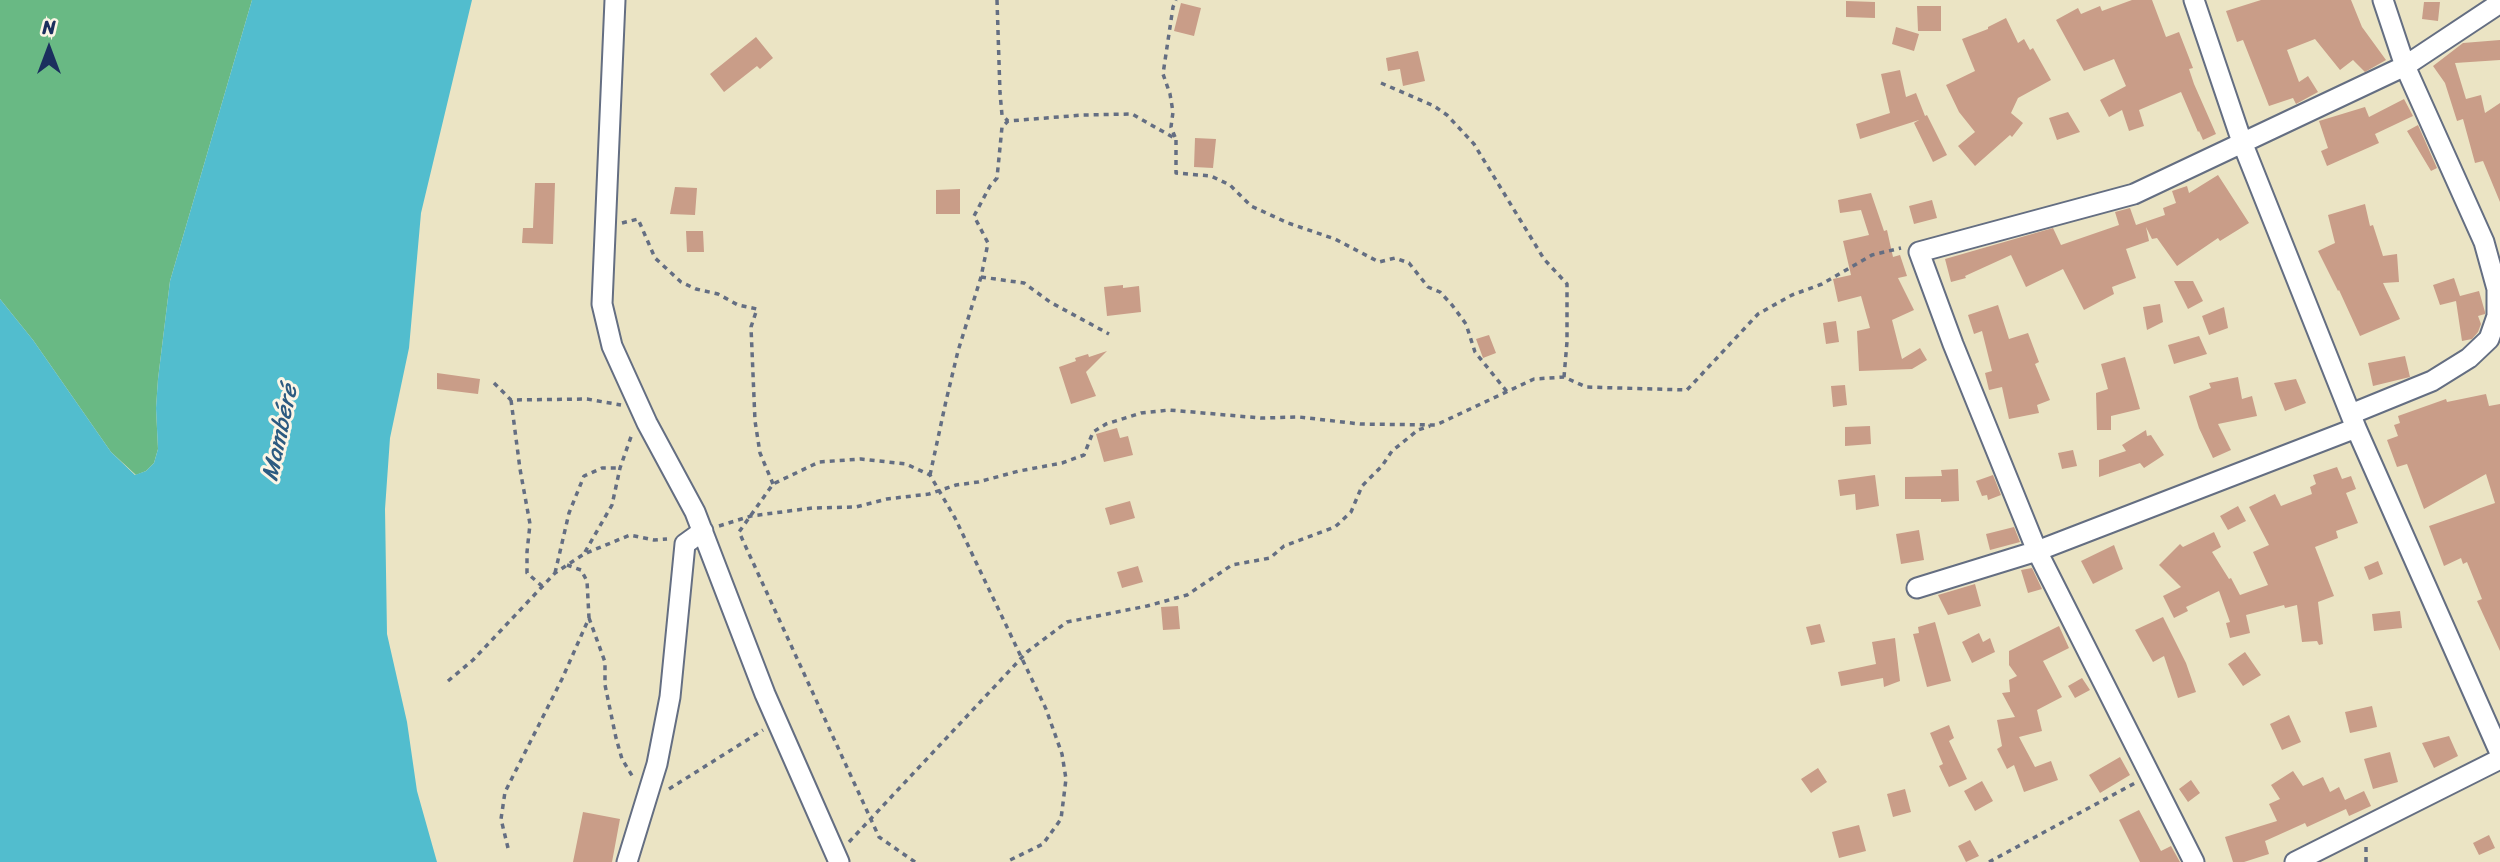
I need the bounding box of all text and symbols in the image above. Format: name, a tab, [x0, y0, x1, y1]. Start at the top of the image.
text: N	[42, 11, 56, 44]
north arrow	[14, 14, 84, 84]
water label: Mambéré	[257, 382, 305, 484]

